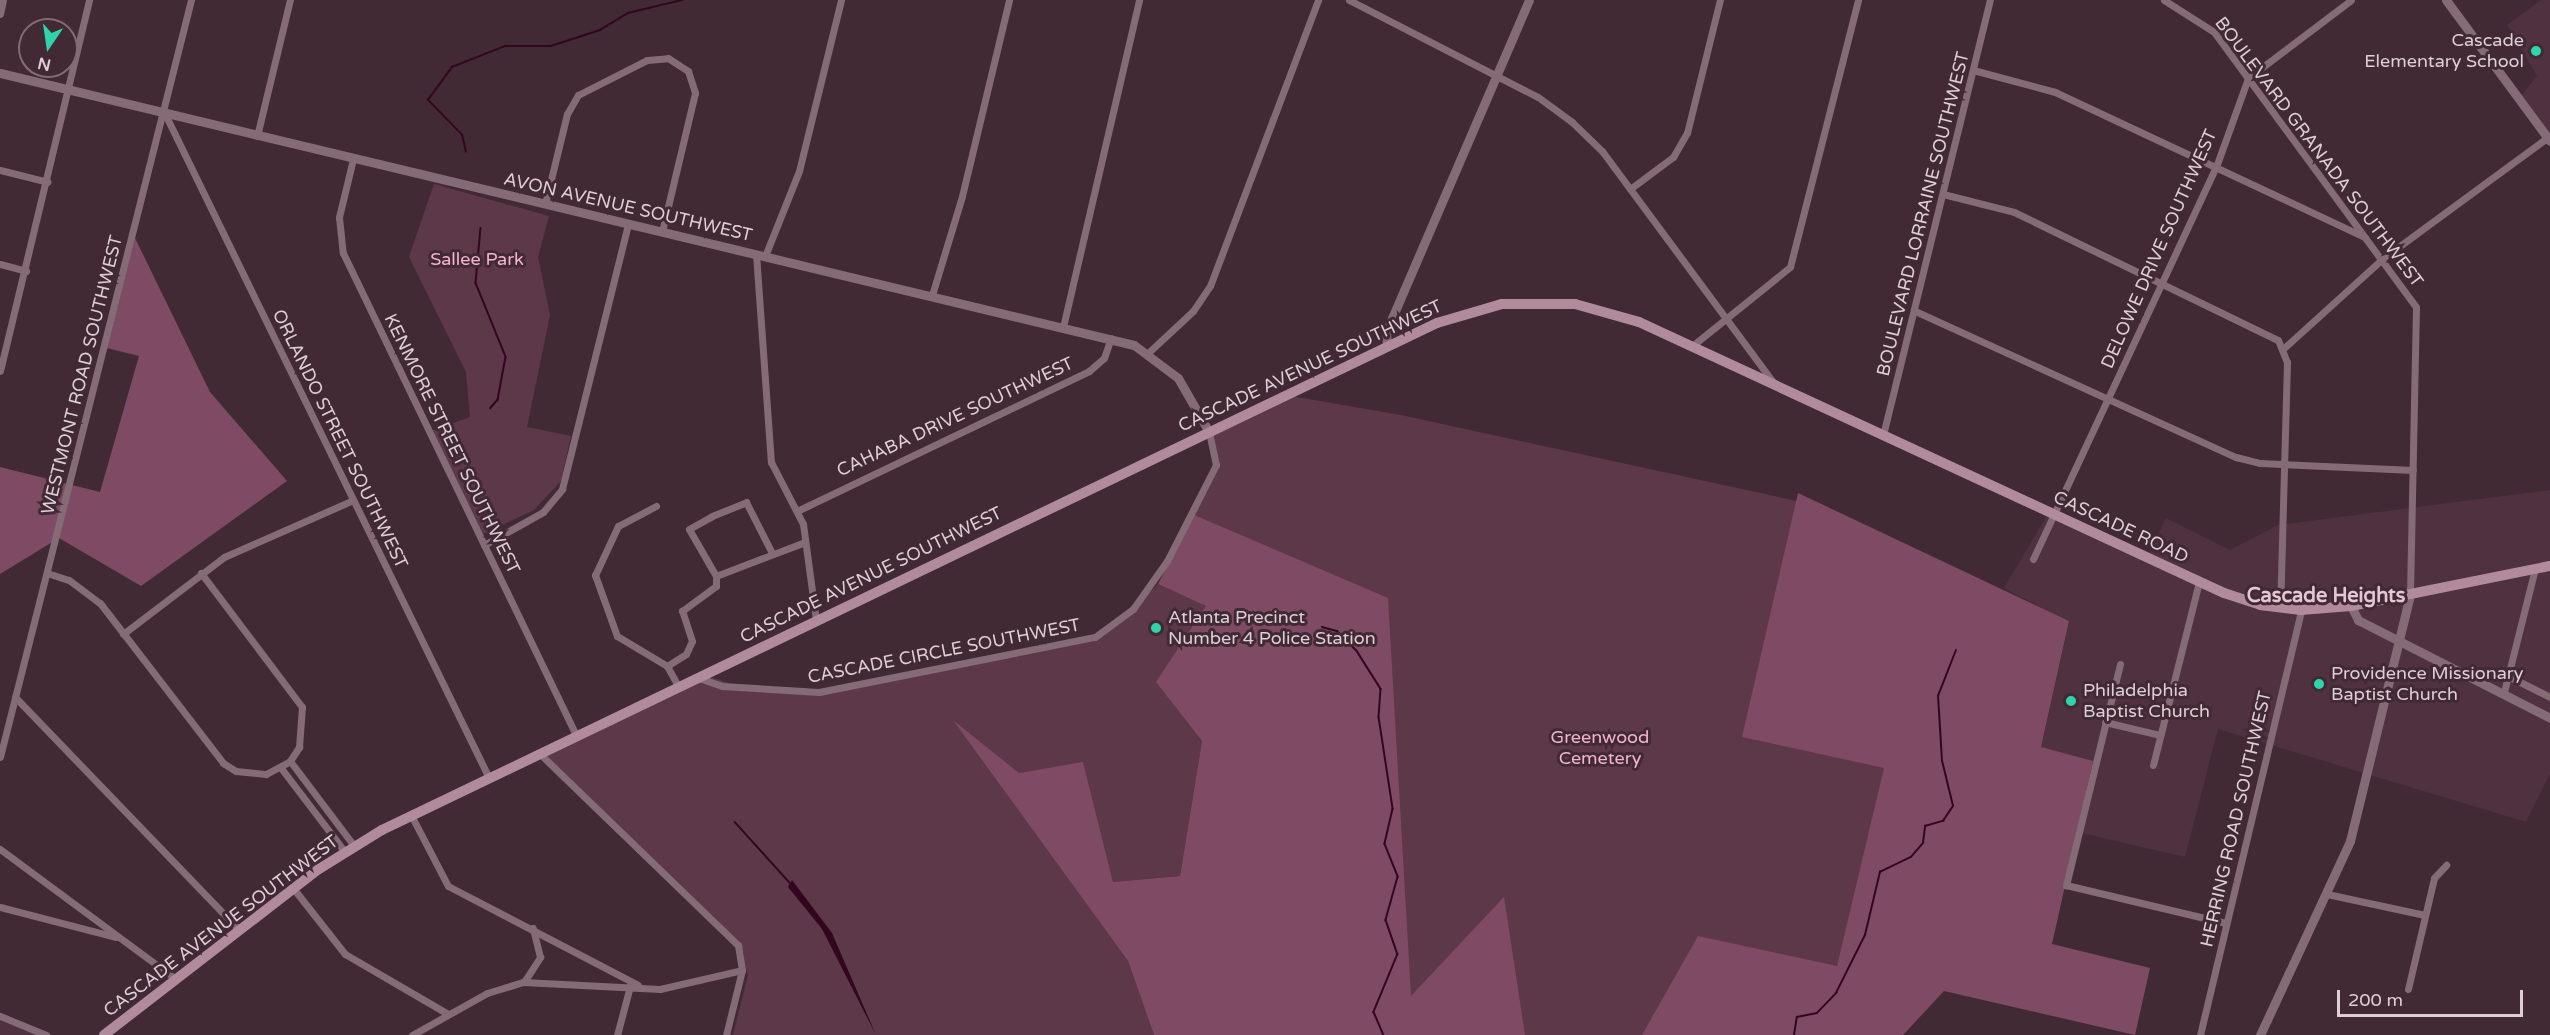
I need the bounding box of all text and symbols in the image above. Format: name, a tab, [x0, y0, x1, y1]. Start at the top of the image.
street label: BOULEVARD GRANADA SOUTHWEST	[2210, 13, 2428, 291]
north arrow	[18, 18, 78, 78]
place label: Cascade Elementary School	[2364, 30, 2524, 72]
marker: Cascade Elementary School	[2529, 44, 2543, 58]
street label: BOULEVARD LORRAINE SOUTHWEST	[1872, 50, 1974, 378]
text: N	[36, 52, 53, 75]
street label: DELOWE DRIVE SOUTHWEST	[2096, 126, 2222, 372]
street label: AVON AVENUE SOUTHWEST	[502, 168, 754, 246]
street label: WESTMONT ROAD SOUTHWEST	[37, 233, 127, 517]
park label: Sallee Park	[430, 248, 524, 270]
street label: CASCADE AVENUE SOUTHWEST	[1175, 295, 1445, 437]
street label: ORLANDO STREET SOUTHWEST	[268, 306, 412, 572]
street label: KENMORE STREET SOUTHWEST	[379, 310, 525, 578]
street label: CAHABA DRIVE SOUTHWEST	[833, 353, 1077, 481]
street label: CASCADE ROAD	[2050, 486, 2192, 568]
street label: CASCADE AVENUE SOUTHWEST	[737, 502, 1005, 648]
district label: Cascade Heights	[2247, 584, 2405, 608]
place label: Atlanta Precinct Number 4 Police Station	[1168, 607, 1376, 650]
street label: CASCADE CIRCLE SOUTHWEST	[806, 614, 1082, 688]
marker: Atlanta Precinct Number 4 Police Station	[1149, 621, 1163, 635]
place label: Providence Missionary Baptist Church	[2331, 663, 2523, 706]
marker: Providence Missionary Baptist Church	[2312, 677, 2326, 691]
place label: Philadelphia Baptist Church	[2083, 680, 2210, 722]
street label: HERRING ROAD SOUTHWEST	[2196, 689, 2276, 949]
marker: Philadelphia Baptist Church	[2064, 694, 2078, 708]
park label: Greenwood Cemetery	[1551, 727, 1649, 770]
street label: CASCADE AVENUE SOUTHWEST	[99, 831, 343, 1021]
scale bar	[2340, 978, 2526, 1016]
text: 200 m	[2348, 989, 2403, 1011]

